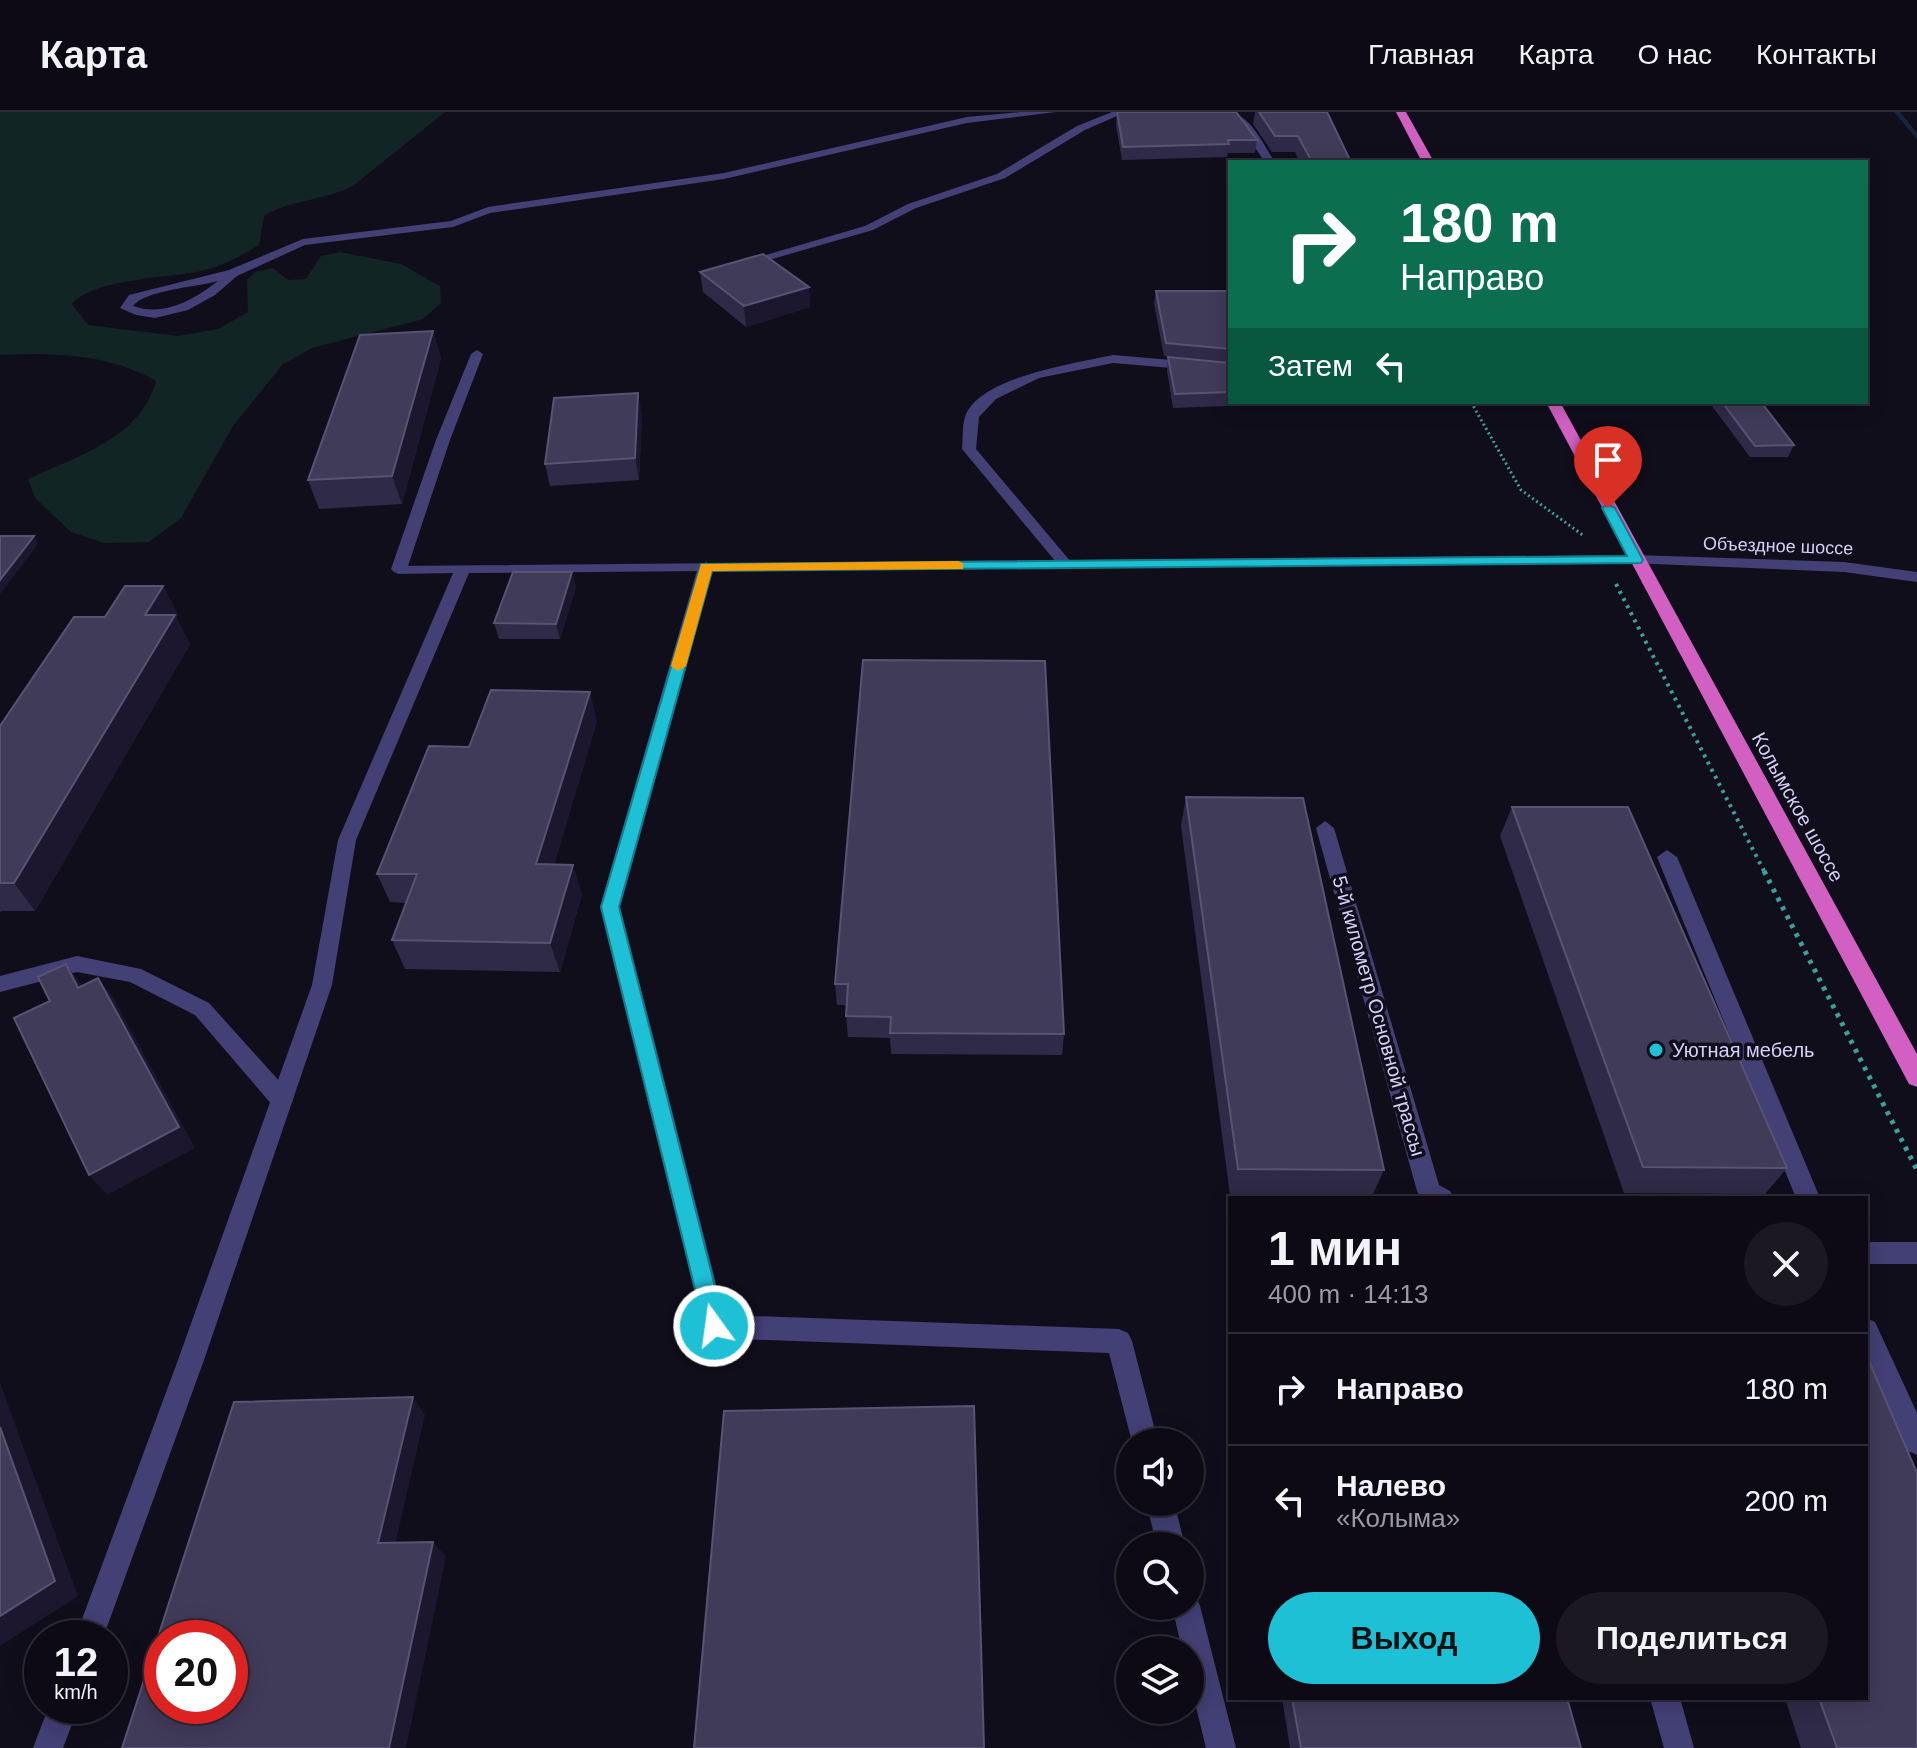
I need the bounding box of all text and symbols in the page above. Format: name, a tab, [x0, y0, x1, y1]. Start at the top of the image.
text: Карта	[40, 34, 147, 76]
text: Главная	[1368, 39, 1475, 70]
text: Карта	[1519, 39, 1593, 70]
text: О нас	[1637, 39, 1712, 70]
text: Контакты	[1756, 39, 1877, 70]
text: 180 m	[1400, 191, 1559, 254]
icon: right	[1268, 192, 1372, 296]
text: Направо	[1400, 257, 1544, 298]
icon: left	[1369, 344, 1413, 388]
text: Затем	[1268, 349, 1353, 382]
pin	[1574, 426, 1642, 508]
icon: arrive	[1586, 438, 1630, 482]
street label: Объездное шоссе	[1703, 533, 1853, 559]
street label: Колымское шоссе	[1748, 729, 1848, 885]
street label: 5-й километр Основной трассы	[1328, 873, 1430, 1159]
place label: Уютная мебель	[1672, 1039, 1815, 1061]
marker: Уютная мебель	[1647, 1041, 1665, 1059]
text: 1 мин	[1268, 1222, 1402, 1275]
button: close	[1744, 1222, 1828, 1306]
text: 400 m · 14:13	[1268, 1279, 1428, 1309]
position arrow	[672, 1284, 756, 1368]
icon: right	[1268, 1367, 1312, 1411]
text: Направо	[1336, 1372, 1464, 1405]
text: 180 m	[1745, 1372, 1828, 1405]
map controls	[1116, 1428, 1204, 1724]
button: sound	[1116, 1428, 1204, 1516]
text: Налево	[1336, 1469, 1446, 1502]
icon: left	[1268, 1479, 1312, 1523]
text: 200 m	[1745, 1484, 1828, 1517]
text: «Колыма»	[1336, 1503, 1460, 1533]
button: search	[1116, 1532, 1204, 1620]
button: Выход	[1268, 1592, 1540, 1684]
button: Поделиться	[1556, 1592, 1828, 1684]
speed limit sign: 20	[144, 1620, 248, 1724]
button: layers	[1116, 1636, 1204, 1724]
text: 12	[54, 1640, 98, 1684]
text: km/h	[54, 1681, 98, 1703]

